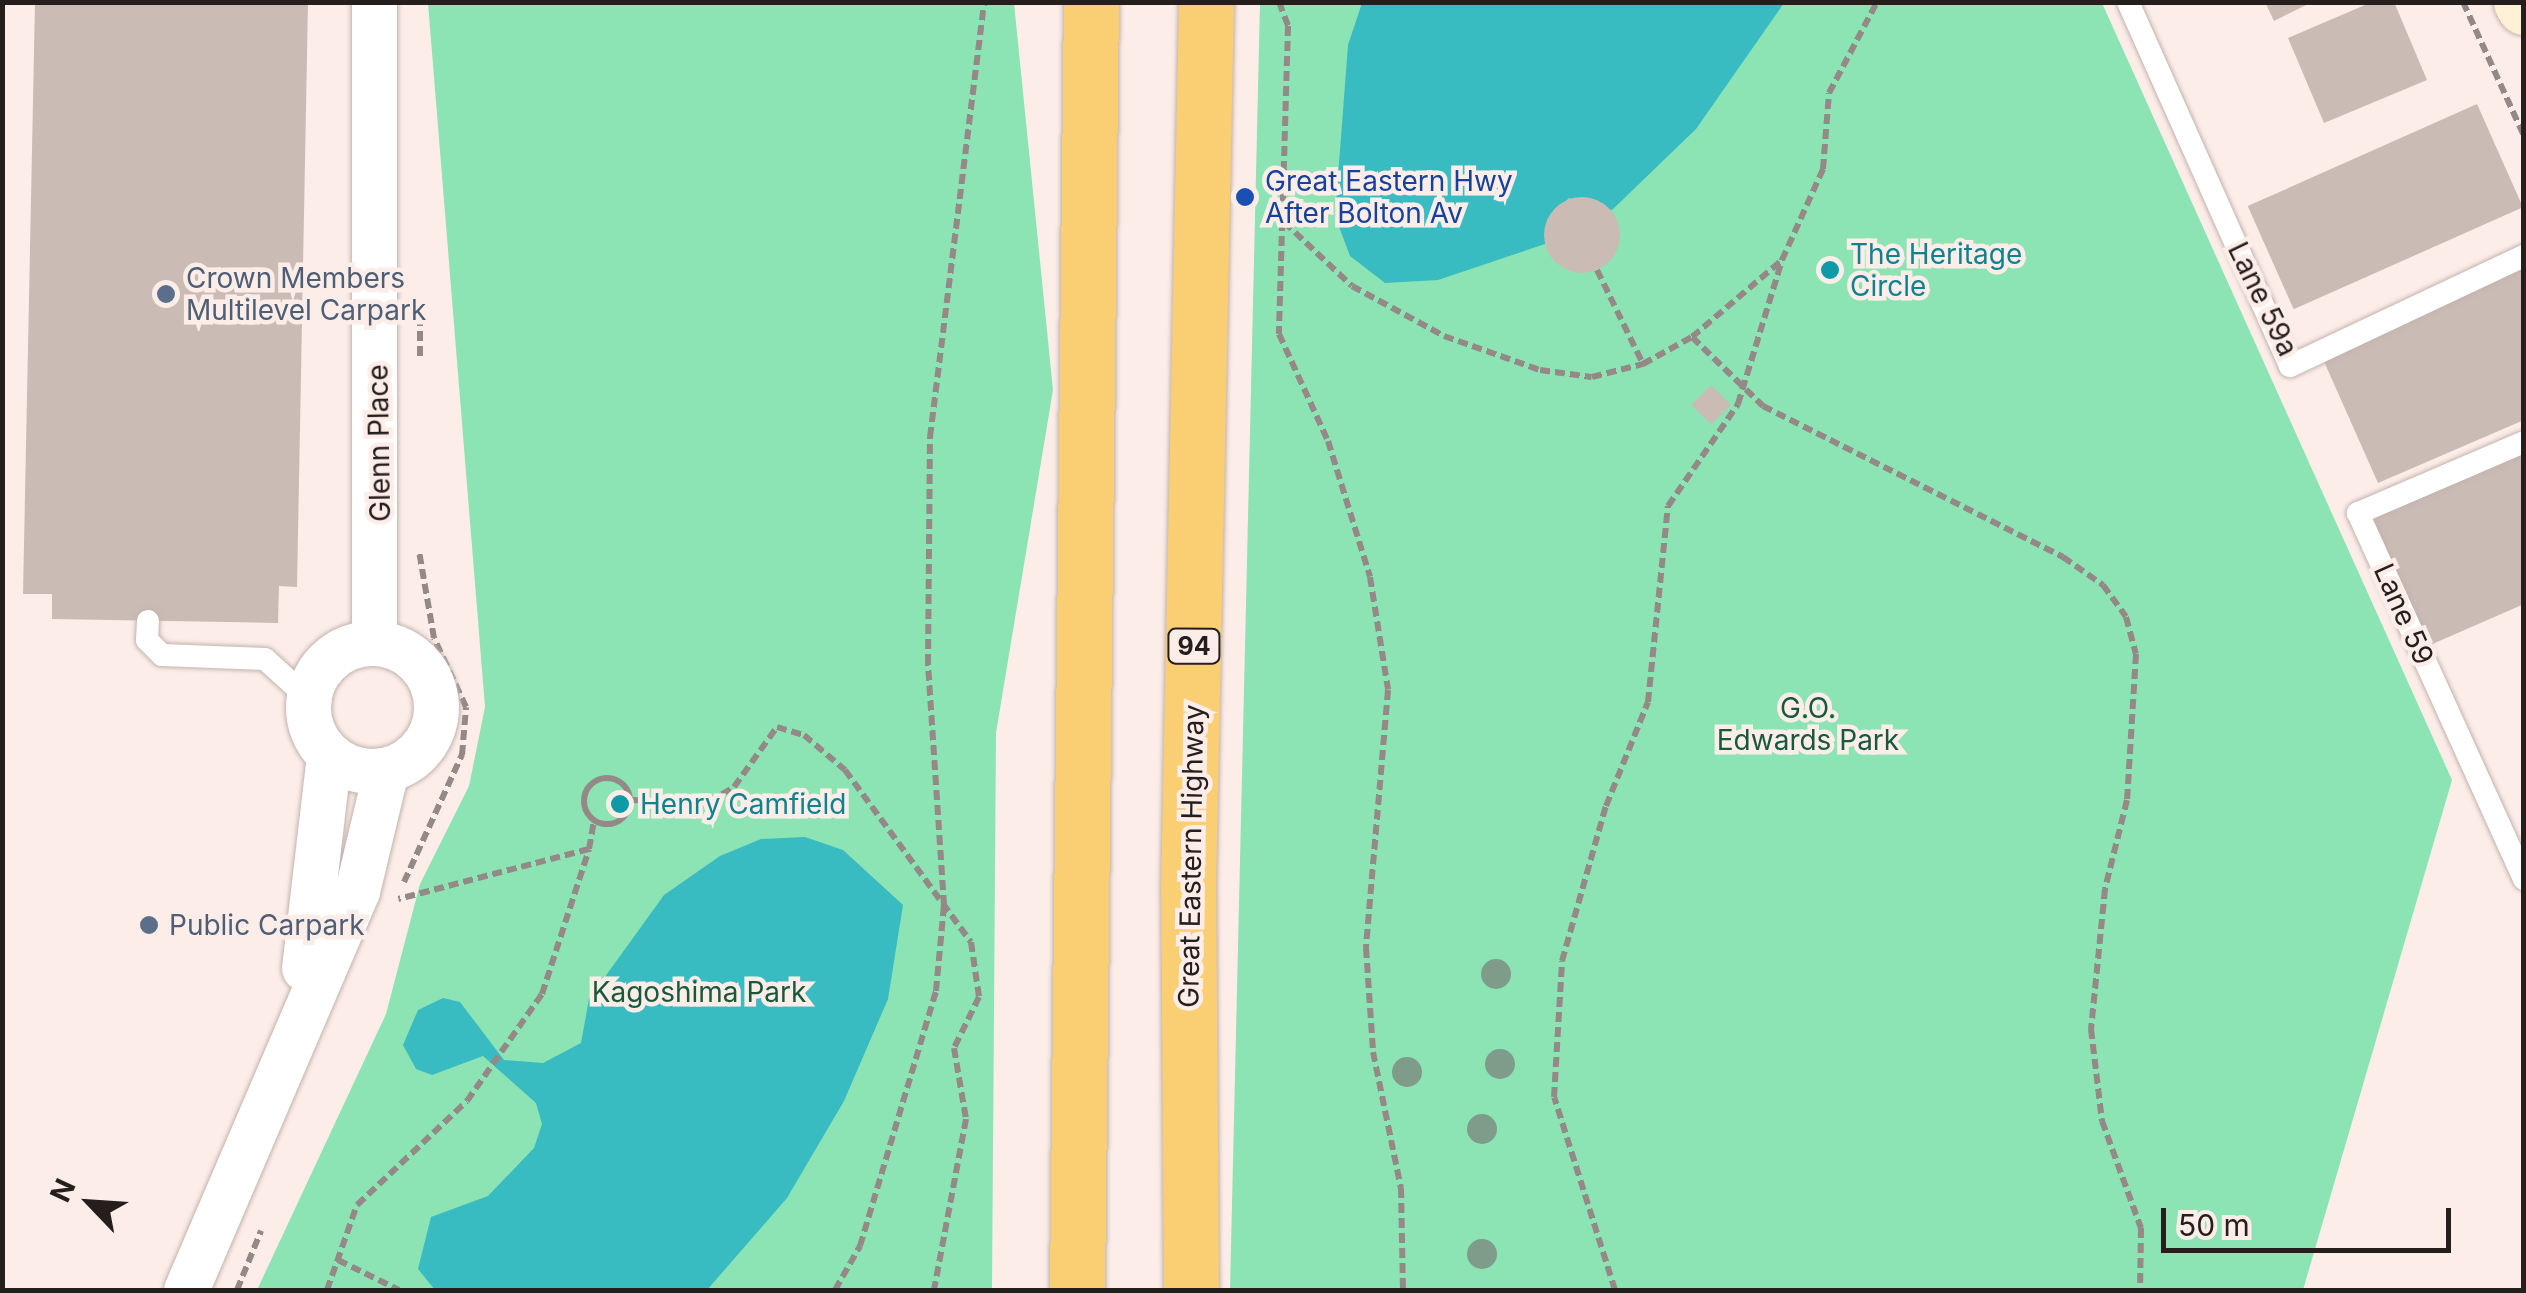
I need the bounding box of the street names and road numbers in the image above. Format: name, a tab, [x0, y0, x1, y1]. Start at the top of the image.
street label: Lane 59a	[2221, 237, 2305, 361]
street label: Glenn Place	[361, 364, 397, 522]
street label: Lane 59	[2367, 558, 2441, 670]
road number: 94	[1166, 626, 1222, 666]
street label: Great Eastern Highway	[1172, 704, 1210, 1008]

